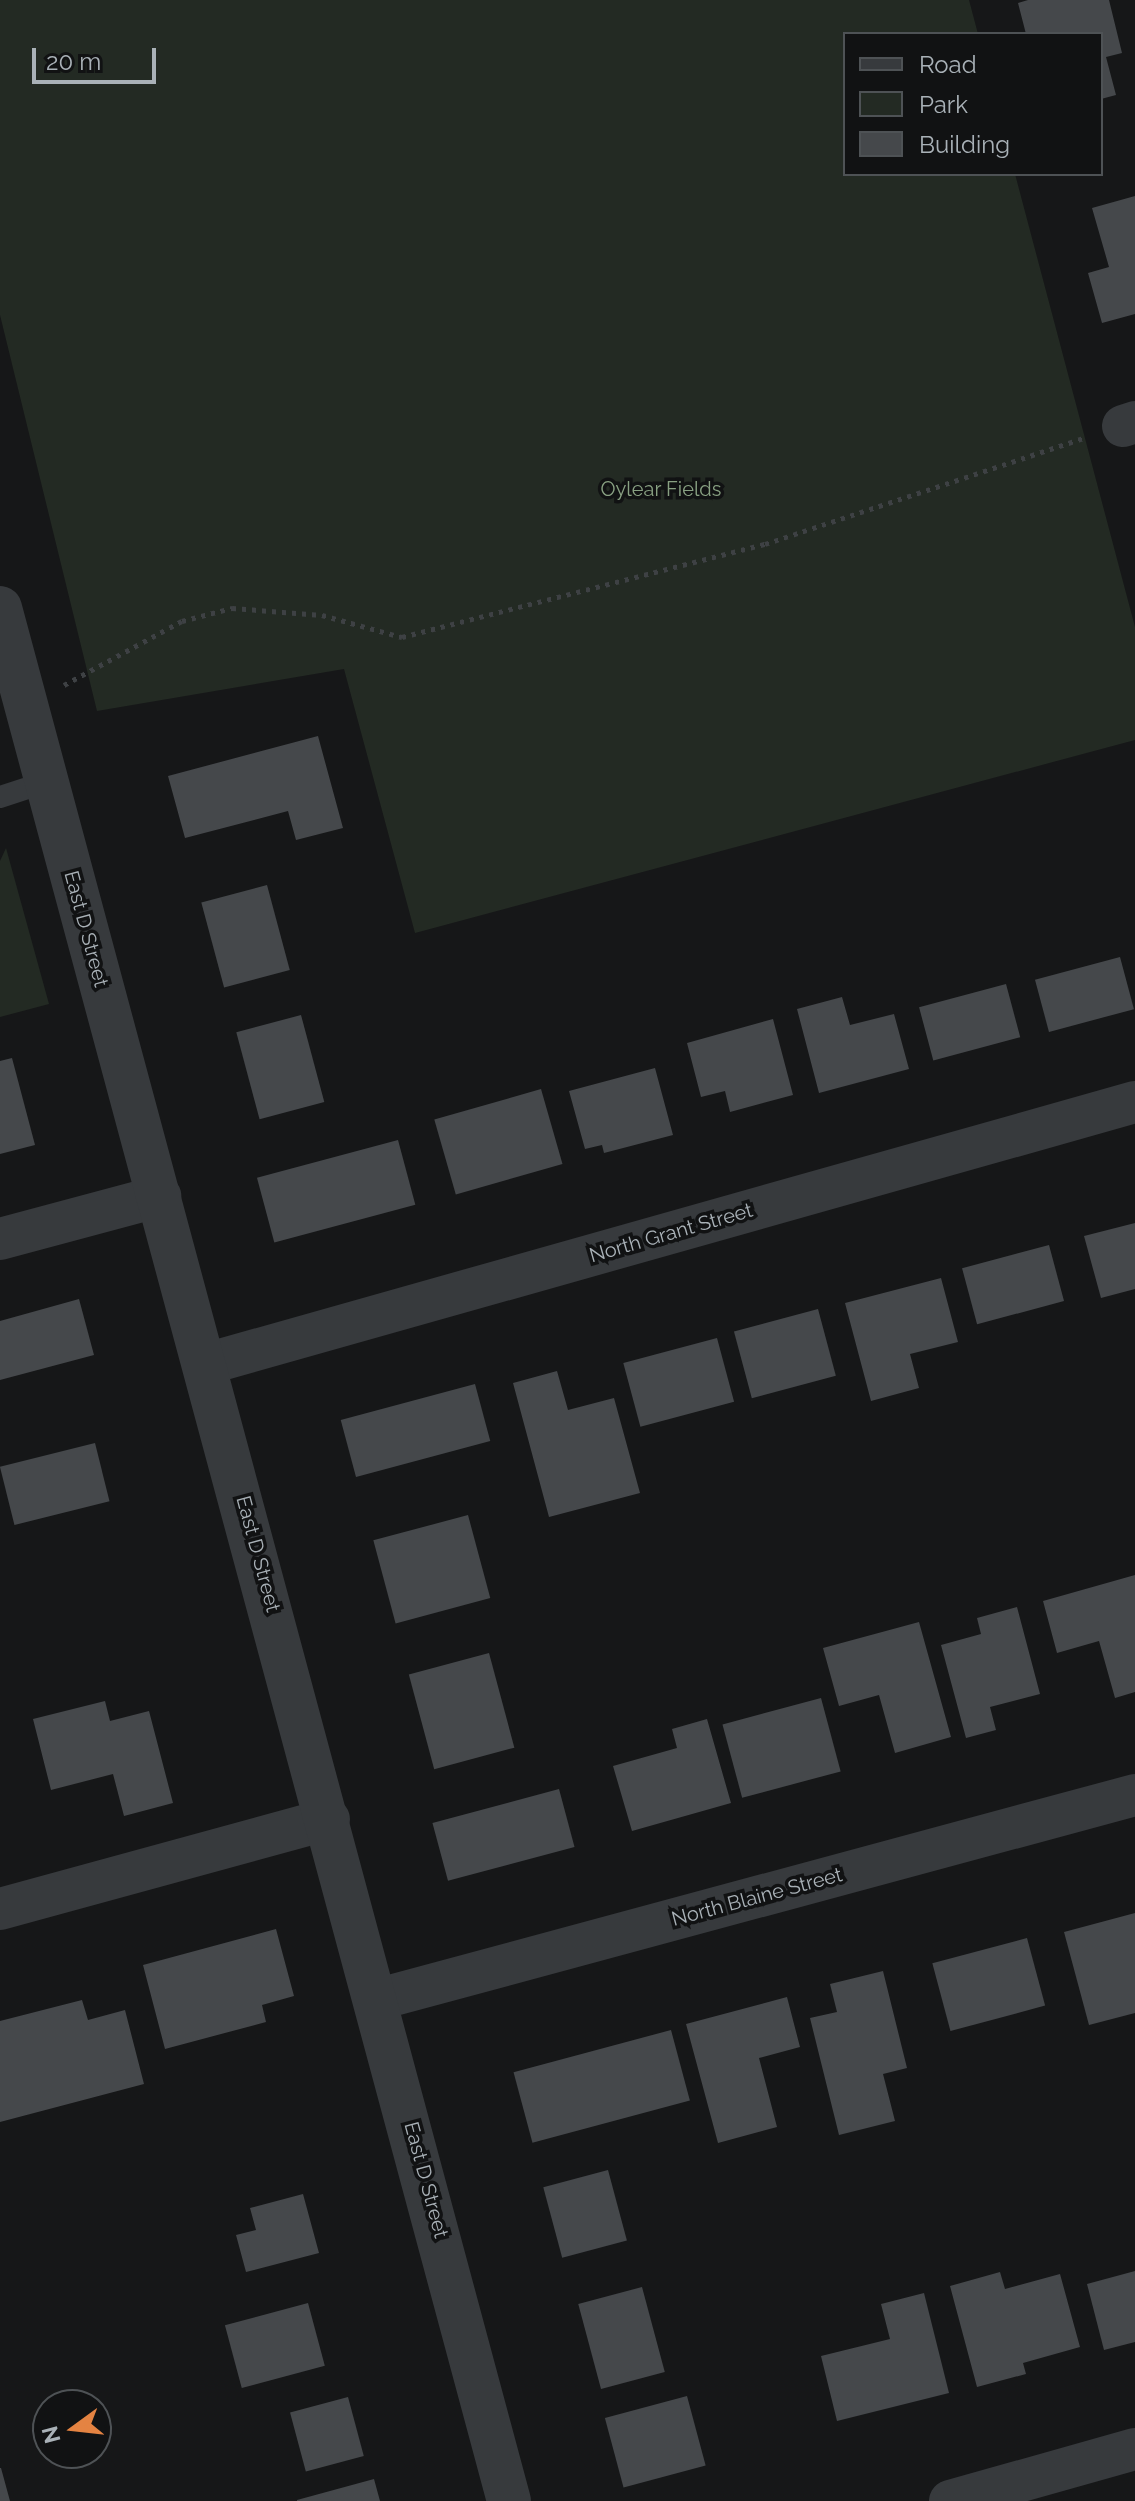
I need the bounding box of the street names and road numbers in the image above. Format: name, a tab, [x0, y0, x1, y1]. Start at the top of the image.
street label: East D Street	[59, 868, 113, 990]
street label: North Grant Street	[587, 1198, 755, 1268]
street label: East D Street	[231, 1493, 285, 1615]
street label: North Blaine Street	[669, 1863, 845, 1931]
street label: East D Street	[399, 2119, 453, 2241]

